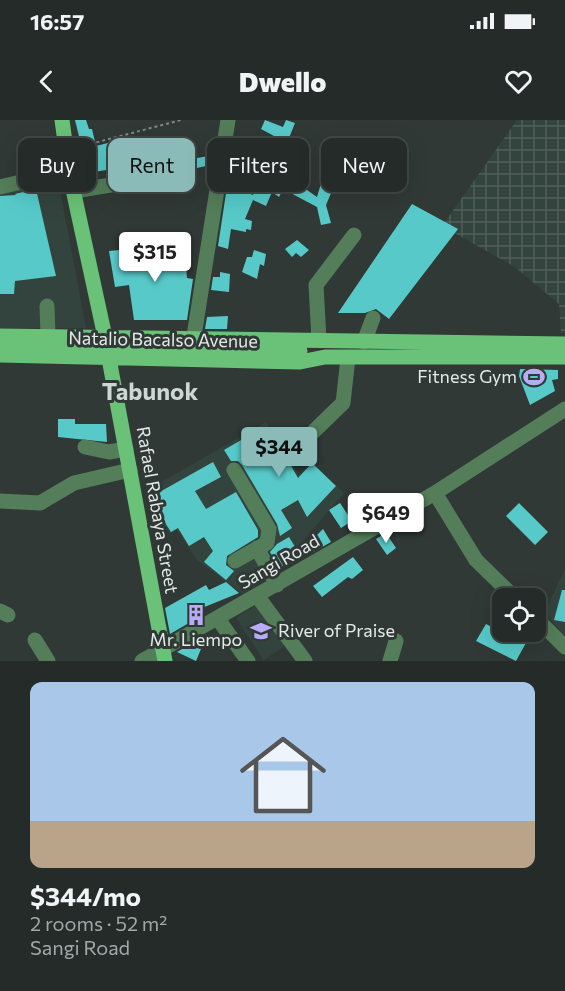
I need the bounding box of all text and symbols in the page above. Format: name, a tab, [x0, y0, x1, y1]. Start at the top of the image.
text: 16:57	[30, 8, 84, 35]
icon: back	[30, 65, 63, 98]
text: Dwello	[239, 65, 326, 98]
icon: heart	[502, 65, 535, 98]
chip: Buy	[18, 138, 96, 192]
chip: Rent	[108, 138, 195, 192]
chip: Filters	[207, 138, 309, 192]
chip: New	[321, 138, 407, 192]
pin: $315	[119, 232, 191, 283]
text: $315	[133, 239, 177, 263]
street label: Natalio Bacalso Avenue	[68, 326, 258, 352]
place label: Fitness Gym	[417, 365, 517, 387]
sports icon: Fitness Gym	[522, 365, 546, 389]
district label: Tabunok	[102, 376, 198, 405]
street label: Rafael Rabaya Street	[132, 424, 184, 595]
pin: $344	[243, 427, 315, 478]
text: $344	[255, 434, 303, 458]
pin: $649	[350, 493, 422, 544]
text: $649	[362, 500, 410, 524]
street label: Sangi Road	[234, 529, 323, 593]
map controls	[492, 588, 546, 642]
button: locate	[492, 588, 546, 642]
building icon: Mr. Liempo	[184, 603, 208, 627]
school or university icon: River of Praise	[249, 619, 273, 643]
place label: River of Praise	[278, 619, 395, 641]
place label: Mr. Liempo	[150, 628, 242, 650]
icon: home	[229, 721, 337, 829]
text: $344/mo	[30, 880, 141, 911]
text: 2 rooms · 52 m²	[30, 911, 167, 935]
text: Sangi Road	[30, 935, 130, 959]

